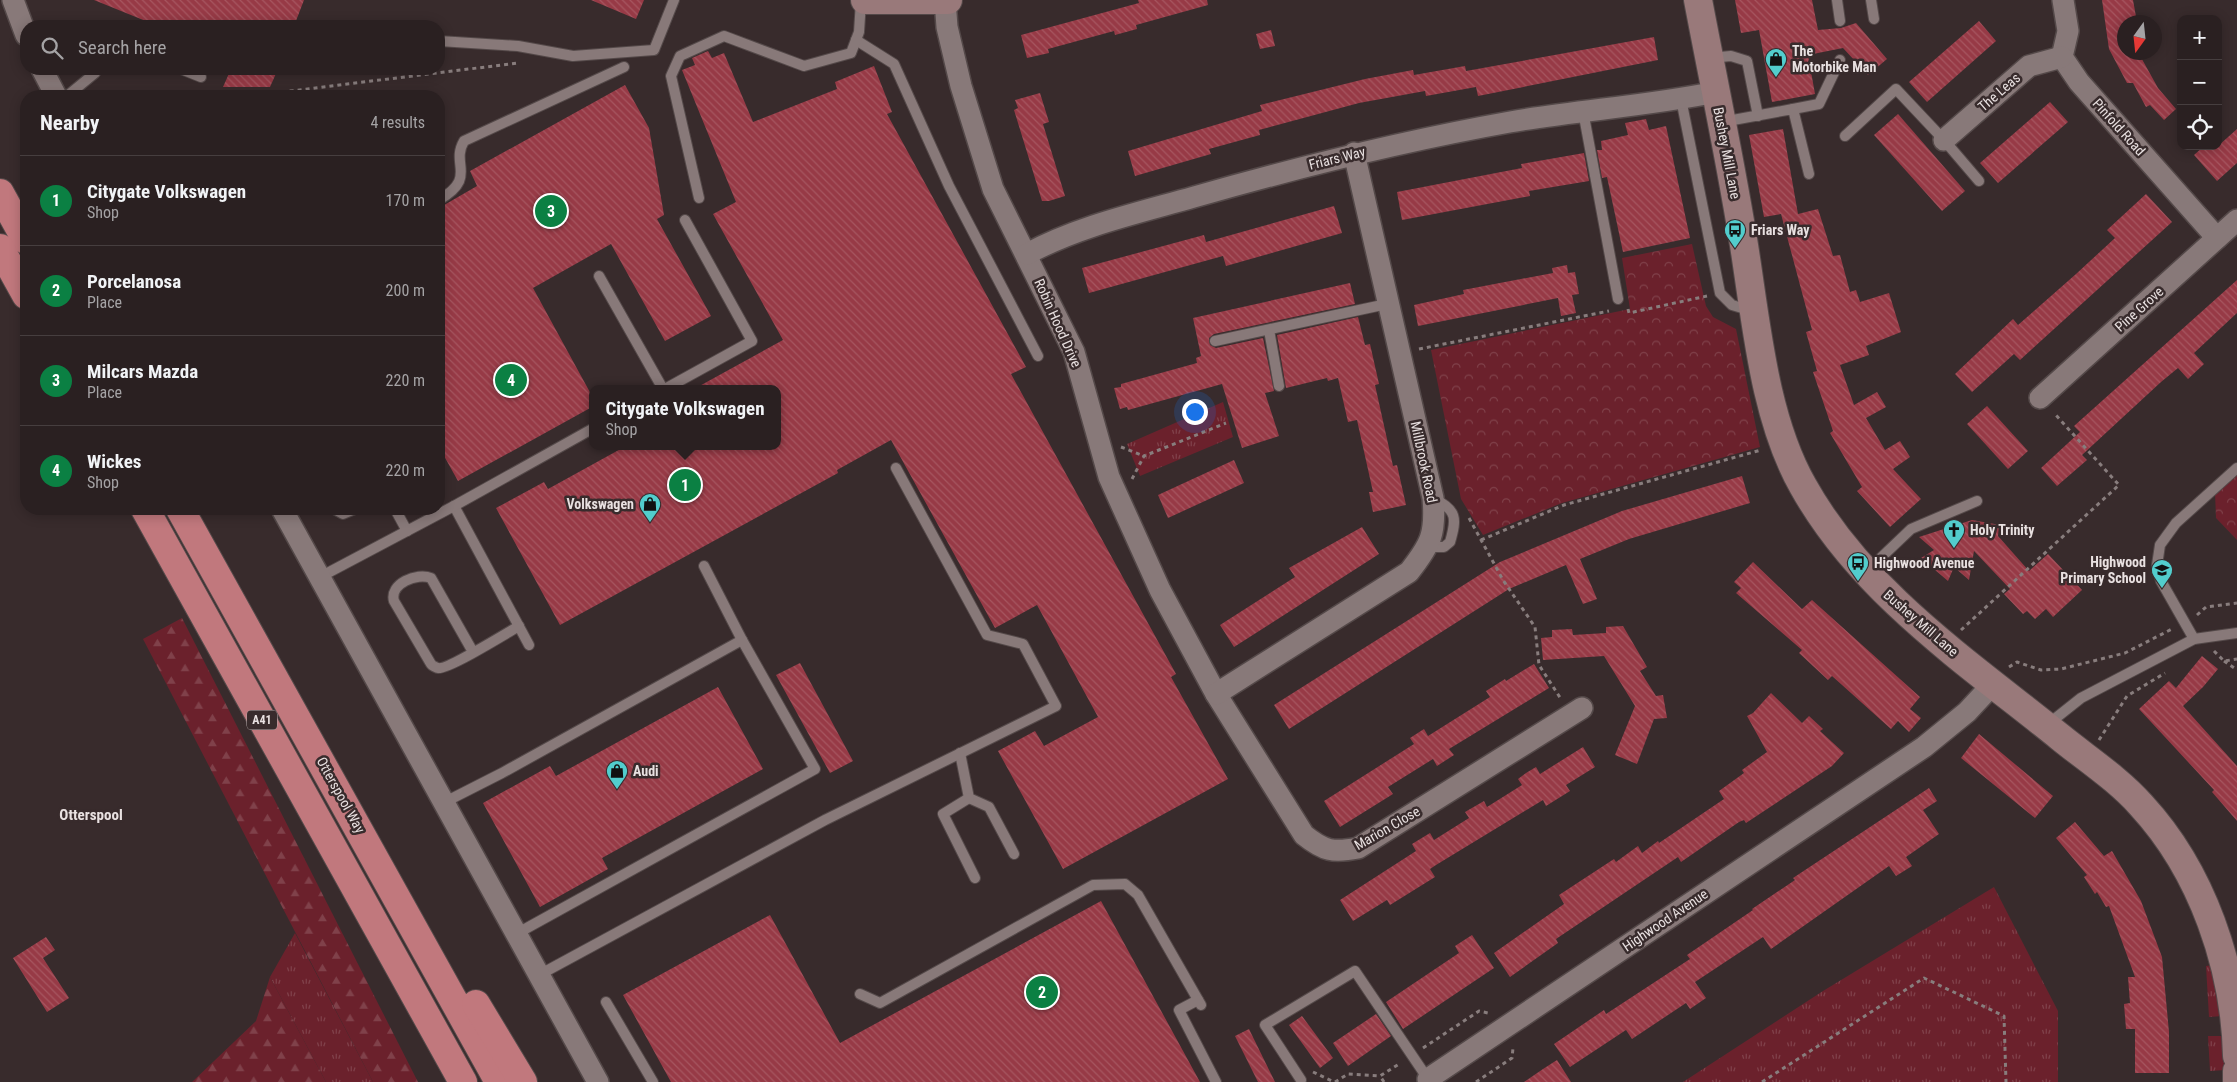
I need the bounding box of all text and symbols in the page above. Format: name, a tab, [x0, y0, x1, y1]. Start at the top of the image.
north arrow	[2117, 15, 2162, 60]
map controls	[2177, 15, 2222, 150]
button: +	[2177, 15, 2222, 60]
search box	[20, 20, 445, 75]
icon: search	[38, 34, 66, 62]
text: Search here	[78, 36, 166, 59]
place label: The Motorbike Man	[1792, 43, 1876, 75]
shop icon: The Motorbike Man	[1764, 47, 1788, 78]
button: −	[2177, 60, 2222, 105]
street label: The Leas	[1975, 70, 2023, 114]
street label: Pinfold Road	[2089, 95, 2149, 159]
button: locate	[2177, 105, 2222, 150]
street label: Bushey Mill Lane	[1710, 106, 1744, 201]
text: Nearby	[40, 111, 99, 135]
text: 4 results	[370, 113, 425, 132]
street label: Friars Way	[1307, 143, 1367, 173]
text: Citygate Volkswagen	[87, 180, 246, 203]
text: 1	[52, 191, 60, 210]
text: 170 m	[386, 191, 425, 210]
pin: 3	[535, 192, 567, 230]
text: Shop	[87, 203, 119, 222]
bus stop icon: Friars Way	[1723, 218, 1747, 249]
place label: Friars Way	[1751, 222, 1810, 238]
text: Porcelanosa	[87, 270, 181, 293]
street label: Robin Hood Drive	[1031, 276, 1085, 370]
text: 2	[52, 281, 60, 300]
text: 200 m	[386, 281, 425, 300]
street label: Pine Grove	[2112, 283, 2167, 335]
text: Place	[87, 293, 122, 312]
text: Milcars Mazda	[87, 360, 198, 383]
pin: 4	[495, 361, 527, 399]
text: 3	[52, 371, 60, 390]
text: 220 m	[386, 371, 425, 390]
text: Place	[87, 383, 122, 402]
popup	[589, 385, 781, 450]
text: Citygate Volkswagen	[605, 397, 765, 420]
your location	[1182, 399, 1208, 425]
text: Shop	[605, 420, 637, 439]
street label: Millbrook Road	[1408, 420, 1440, 504]
text: Wickes	[87, 450, 141, 473]
text: 4	[52, 461, 60, 480]
text: 220 m	[386, 461, 425, 480]
pin: 1	[669, 466, 701, 504]
text: Shop	[87, 473, 119, 492]
shop icon: Volkswagen	[638, 492, 662, 523]
place label: Volkswagen	[567, 496, 634, 512]
church icon: Holy Trinity	[1942, 518, 1966, 549]
place label: Holy Trinity	[1970, 522, 2035, 538]
bus stop icon: Highwood Avenue	[1846, 551, 1870, 582]
place label: Highwood Primary School	[2060, 554, 2146, 586]
place label: Highwood Avenue	[1874, 555, 1975, 571]
school or university icon: Highwood Primary School	[2150, 558, 2174, 589]
street label: Bushey Mill Lane	[1881, 586, 1962, 660]
road number: A41	[247, 710, 277, 730]
street label: Otterspool Way	[314, 754, 368, 836]
shop icon: Audi	[605, 759, 629, 790]
place label: Audi	[633, 763, 659, 779]
street label: Marion Close	[1351, 803, 1423, 853]
district label: Otterspool	[59, 806, 123, 824]
street label: Highwood Avenue	[1619, 885, 1711, 954]
pin: 2	[1026, 973, 1058, 1011]

